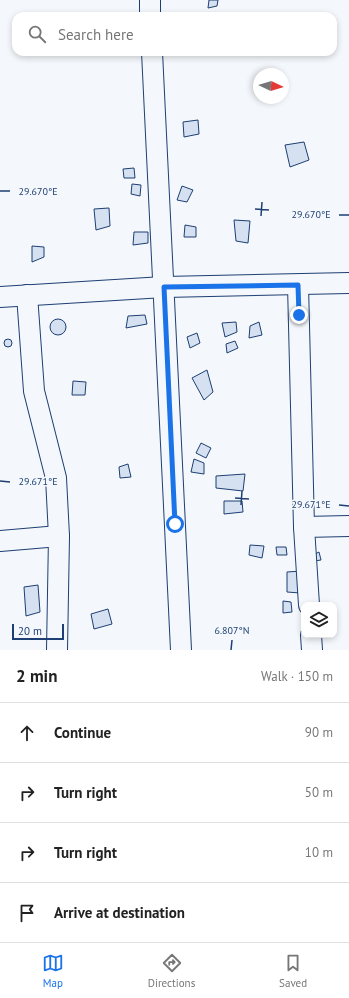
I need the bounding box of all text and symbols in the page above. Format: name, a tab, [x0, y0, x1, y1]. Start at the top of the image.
search box	[12, 12, 337, 56]
icon: search	[26, 23, 48, 45]
text: Search here	[58, 25, 134, 44]
north arrow	[253, 68, 289, 104]
text: 29.670°E	[19, 185, 58, 198]
text: 29.670°E	[292, 208, 331, 221]
route end	[290, 306, 308, 324]
text: 29.671°E	[19, 475, 58, 488]
text: 29.671°E	[292, 498, 331, 511]
route start	[166, 515, 184, 533]
map controls	[301, 602, 337, 638]
button: layers	[301, 602, 337, 638]
scale bar	[12, 622, 64, 641]
text: 20 m	[18, 624, 42, 638]
text: 6.807°N	[215, 624, 249, 637]
text: 2 min	[16, 665, 57, 687]
text: Walk · 150 m	[261, 668, 333, 685]
icon: ahead	[16, 722, 38, 744]
text: Continue	[54, 723, 111, 742]
text: 90 m	[305, 724, 333, 741]
icon: right	[16, 782, 38, 804]
text: Turn right	[54, 783, 117, 802]
text: 50 m	[305, 784, 333, 801]
icon: right	[16, 842, 38, 864]
text: Turn right	[54, 843, 117, 862]
text: 10 m	[305, 844, 333, 861]
icon: arrive	[16, 902, 38, 924]
text: Arrive at destination	[54, 903, 185, 922]
tab: Map	[42, 952, 64, 990]
tab: Directions	[148, 952, 195, 990]
tab: Saved	[279, 952, 307, 990]

